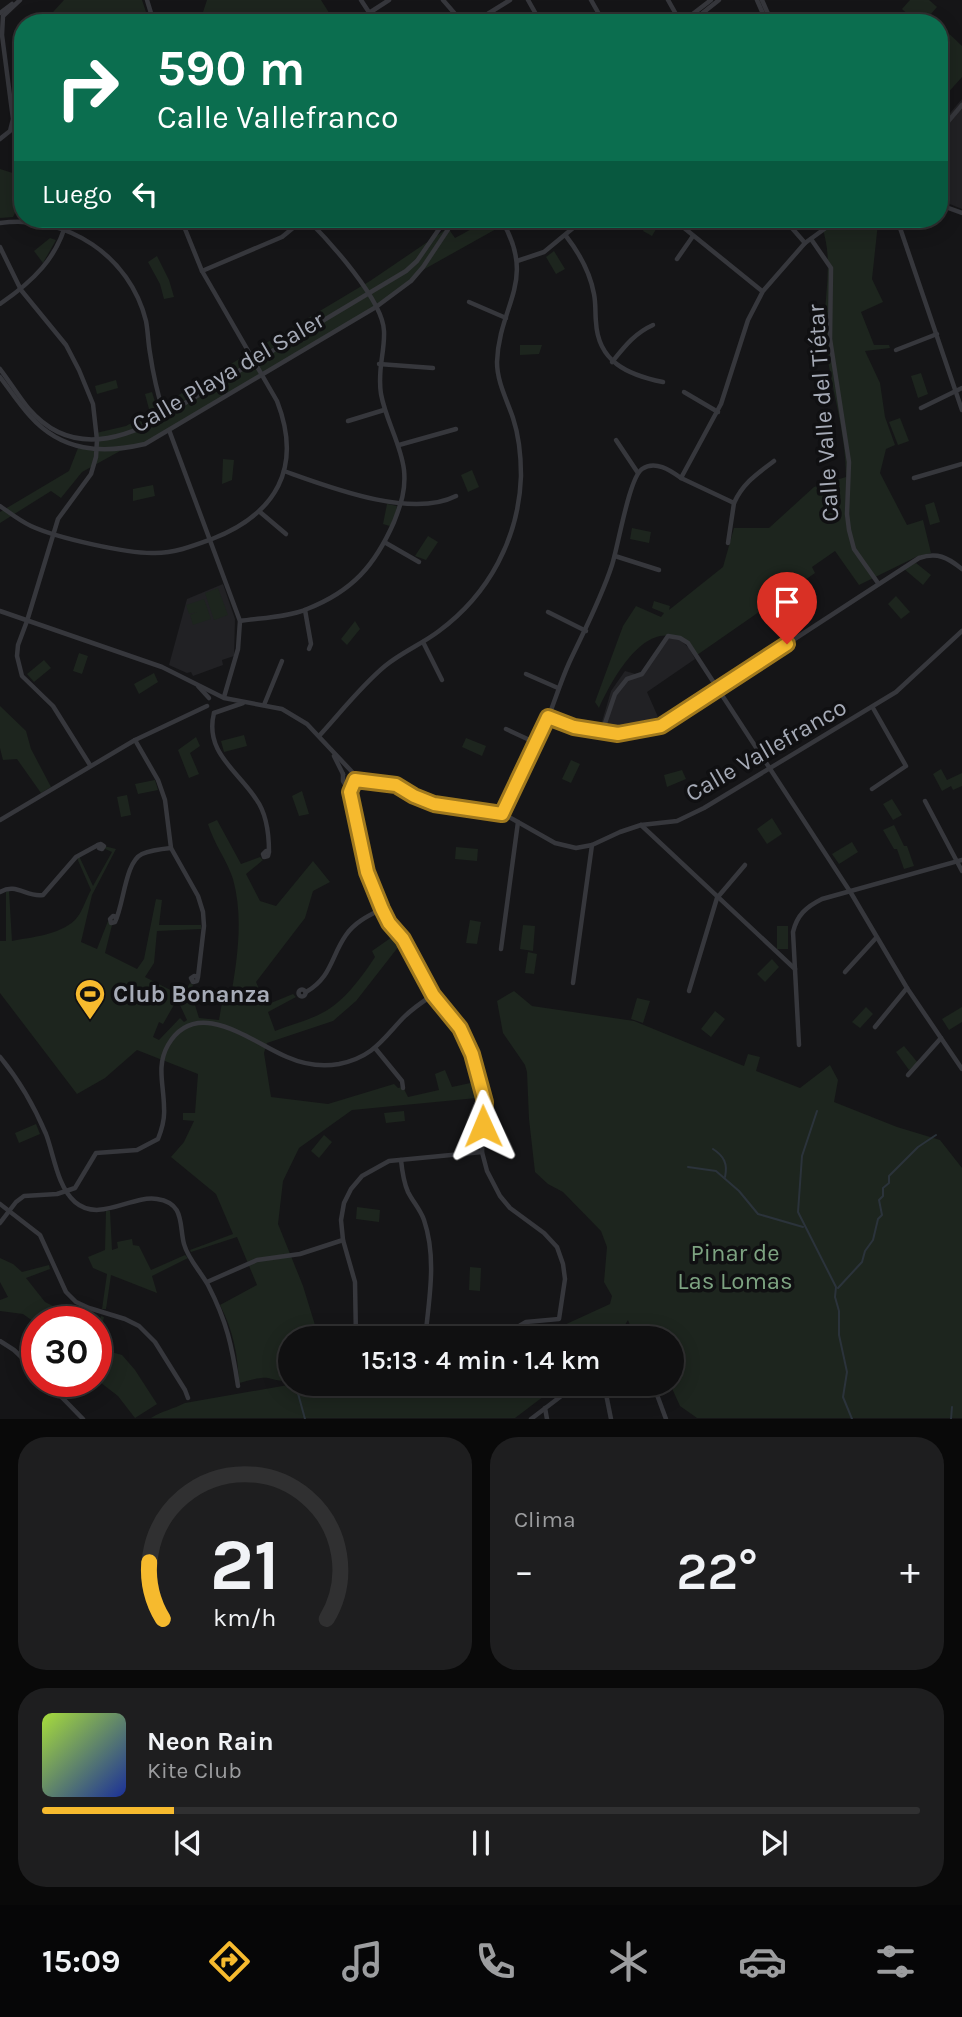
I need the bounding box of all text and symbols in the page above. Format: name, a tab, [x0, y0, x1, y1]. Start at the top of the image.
text: 590 m	[157, 40, 305, 97]
icon: right	[42, 42, 133, 133]
text: Calle Vallefranco	[157, 99, 399, 136]
icon: left	[126, 175, 164, 213]
text: Luego	[42, 179, 112, 210]
street label: Calle Valle del Tiétar	[801, 303, 845, 523]
street label: Calle Playa del Saler	[127, 305, 329, 438]
pin	[757, 572, 817, 644]
icon: arrive	[768, 583, 806, 621]
street label: Calle Vallefranco	[681, 693, 851, 807]
sports icon: Club Bonanza	[73, 977, 107, 1021]
place label: Club Bonanza	[113, 980, 270, 1008]
position arrow	[446, 1089, 520, 1163]
park label: Pinar de Las Lomas	[677, 1239, 793, 1295]
speed limit sign: 30	[21, 1306, 112, 1397]
text: 15:13 · 4 min · 1.4 km	[362, 1345, 600, 1376]
text: Clima	[514, 1506, 576, 1533]
text: 21	[210, 1523, 280, 1608]
text: 22°	[676, 1541, 758, 1602]
text: −	[514, 1549, 534, 1594]
text: +	[900, 1549, 920, 1594]
text: km/h	[213, 1603, 277, 1632]
text: Neon Rain	[147, 1726, 274, 1757]
text: Kite Club	[147, 1757, 242, 1784]
icon: previous	[169, 1824, 207, 1862]
icon: pause	[462, 1824, 500, 1862]
icon: next	[755, 1824, 793, 1862]
icon: directions	[205, 1937, 254, 1986]
icon: music	[338, 1937, 387, 1986]
icon: phone	[471, 1937, 520, 1986]
icon: climate	[604, 1937, 653, 1986]
icon: car	[738, 1937, 787, 1986]
icon: filters	[871, 1937, 920, 1986]
text: 15:09	[42, 1943, 121, 1980]

